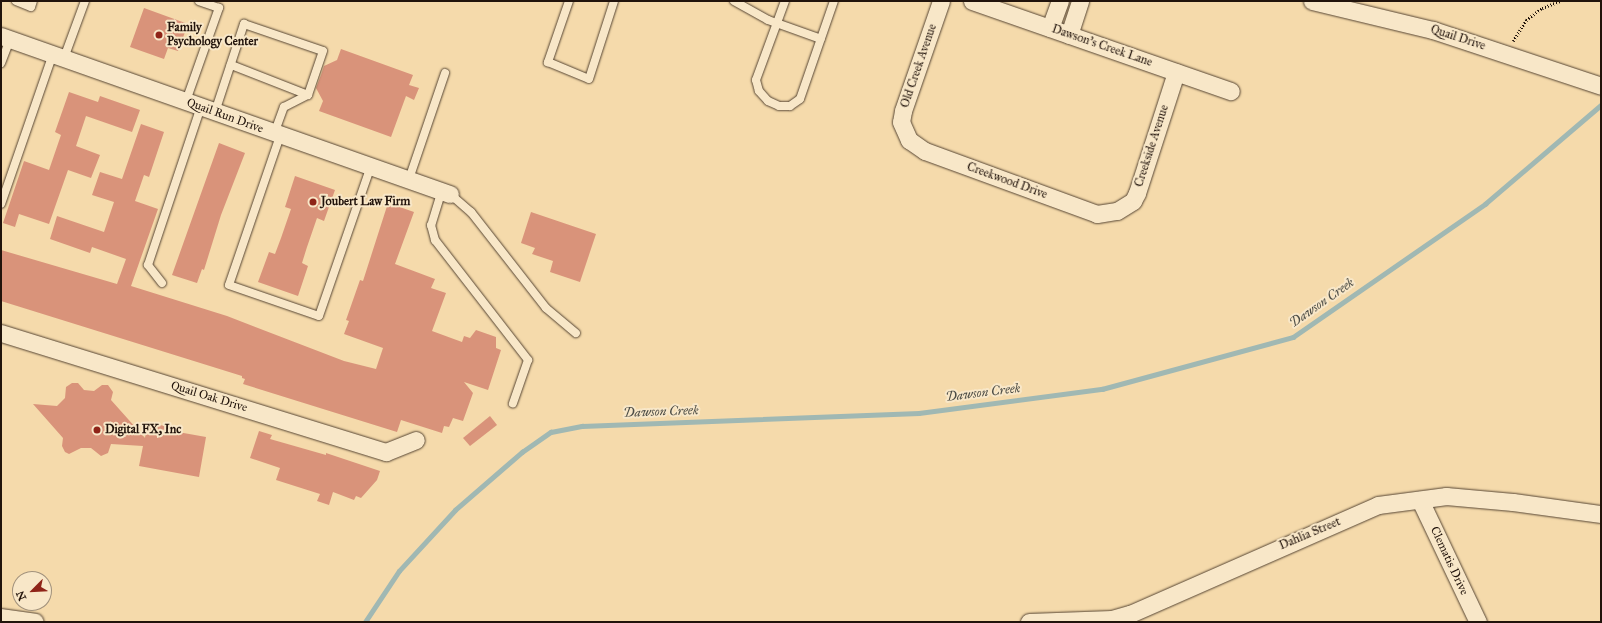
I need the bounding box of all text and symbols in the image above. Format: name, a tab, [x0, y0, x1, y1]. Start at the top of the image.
place label: Family Psychology Center	[167, 21, 258, 49]
street label: Old Creek Avenue	[898, 22, 940, 110]
street label: Dawson's Creek Lane	[1050, 22, 1154, 70]
street label: Quail Drive	[1429, 22, 1487, 54]
marker: Family Psychology Center	[154, 30, 164, 40]
street label: Quail Run Drive	[185, 95, 265, 137]
street label: Creekside Avenue	[1132, 103, 1172, 189]
street label: Creekwood Drive	[965, 160, 1049, 202]
place label: Joubert Law Firm	[321, 195, 410, 209]
marker: Joubert Law Firm	[308, 197, 318, 207]
water label: Dawson Creek	[1287, 275, 1357, 331]
street label: Quail Oak Drive	[169, 379, 249, 415]
water label: Dawson Creek	[945, 381, 1021, 405]
water label: Dawson Creek	[623, 403, 699, 421]
place label: Digital FX, Inc	[105, 423, 181, 437]
marker: Digital FX, Inc	[92, 425, 102, 435]
street label: Dahlia Street	[1277, 515, 1343, 553]
street label: Clematis Drive	[1427, 525, 1471, 597]
north arrow	[12, 571, 52, 611]
text: N	[14, 589, 29, 603]

